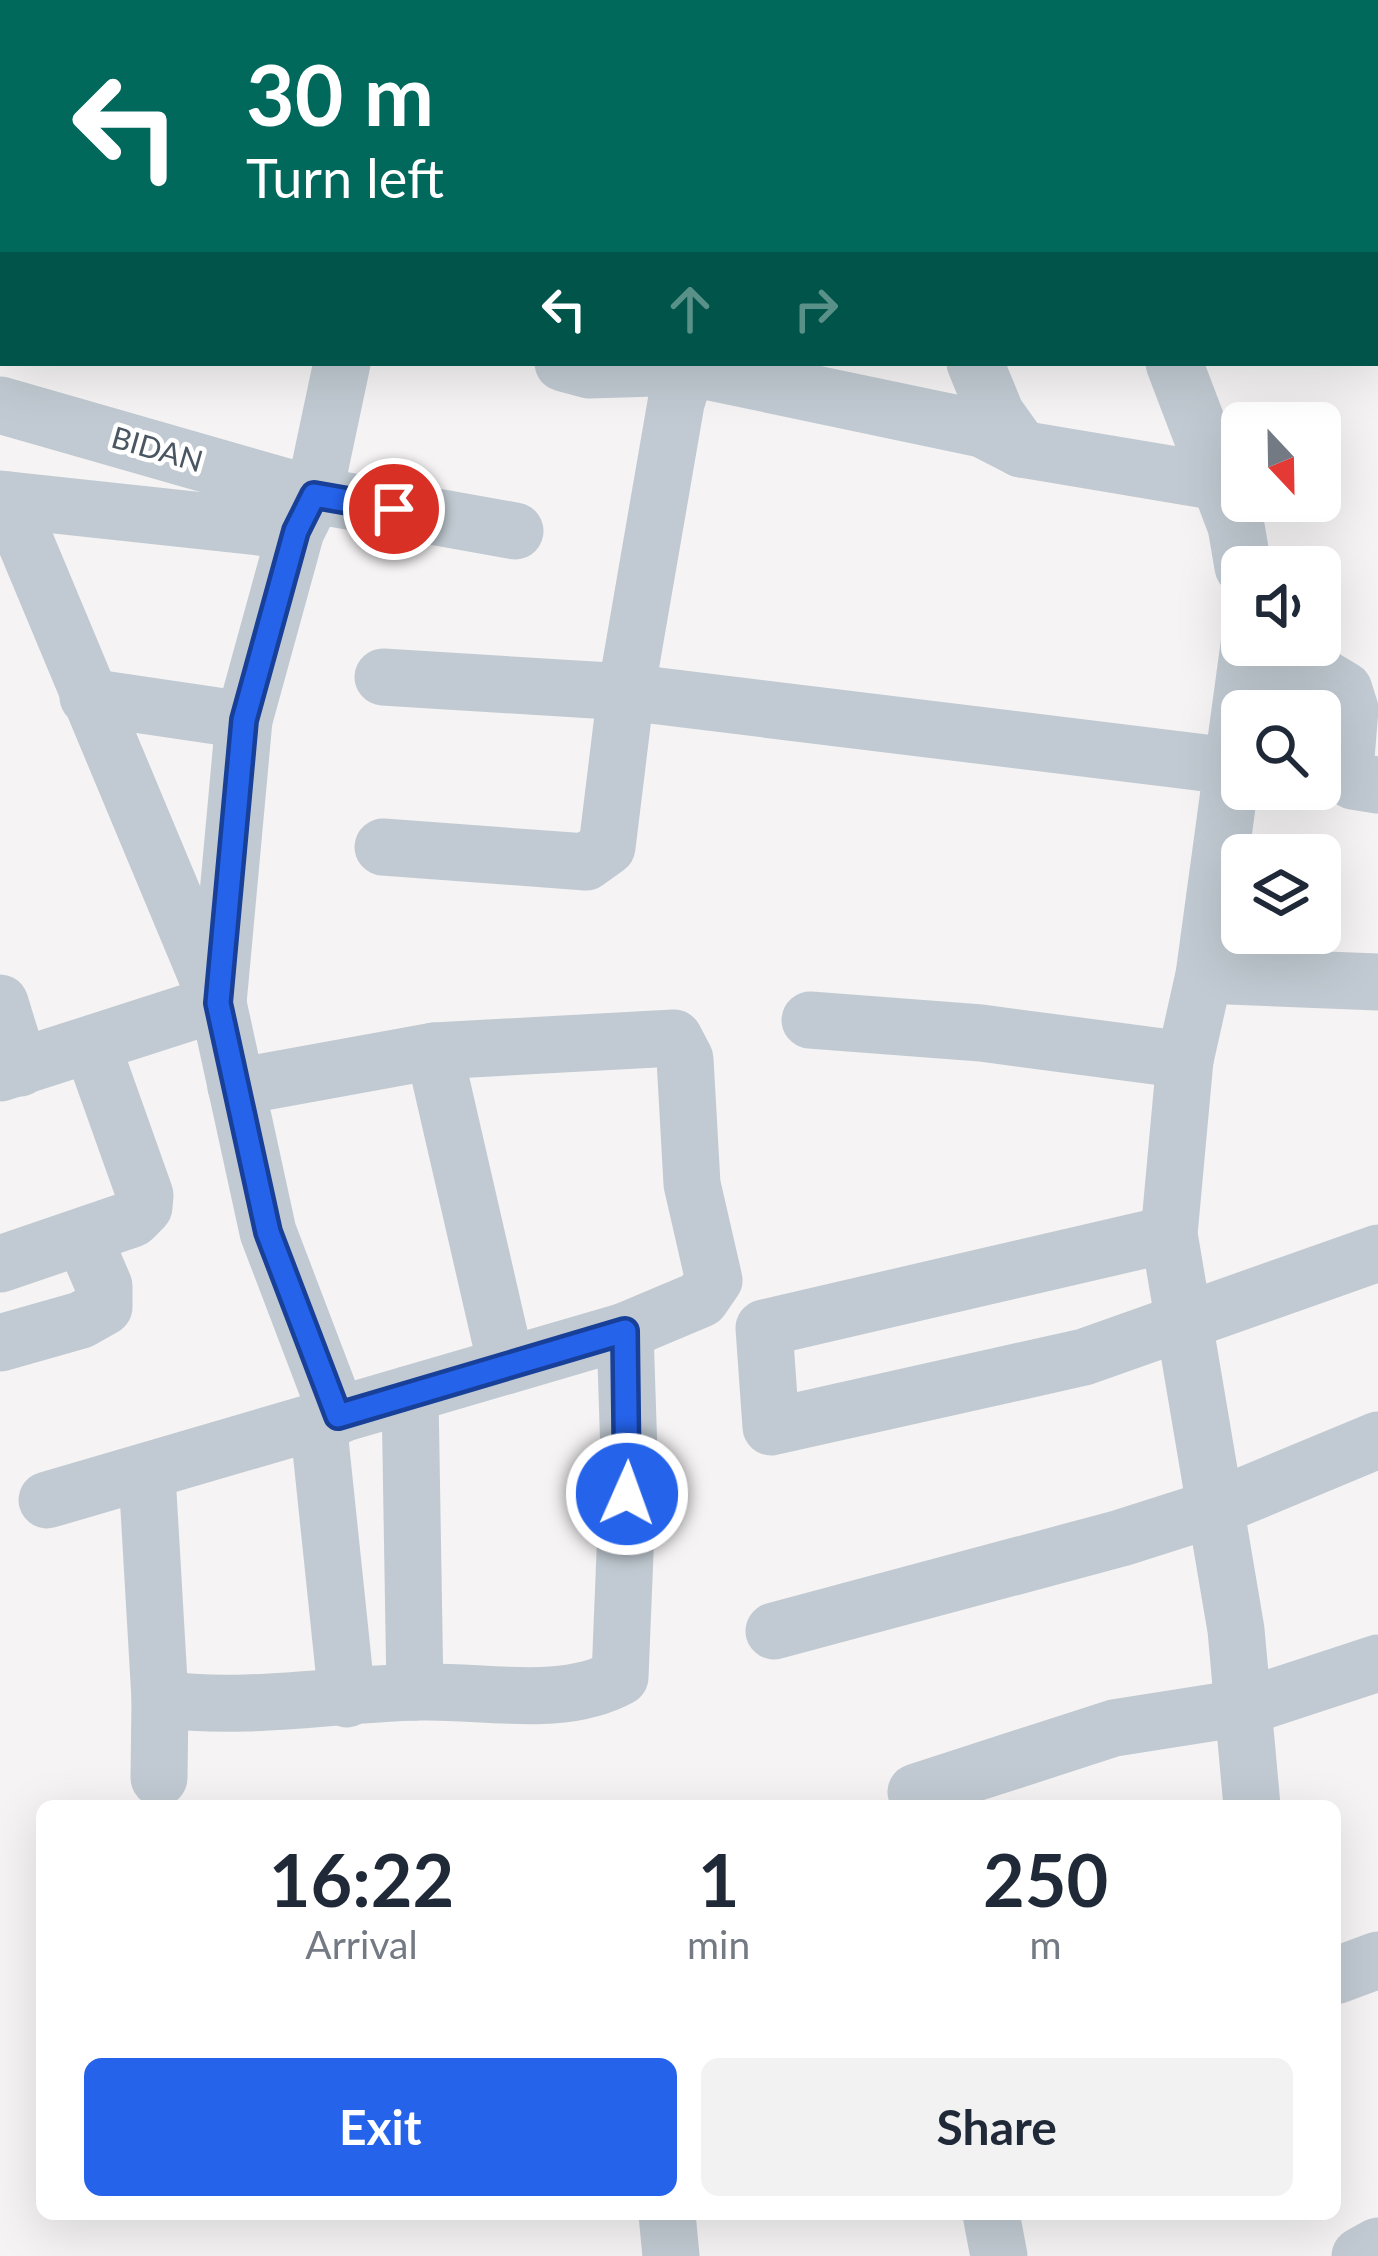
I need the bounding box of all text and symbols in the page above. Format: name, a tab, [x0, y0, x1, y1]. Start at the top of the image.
text: 30 m	[246, 43, 434, 144]
icon: left	[48, 48, 204, 204]
text: Turn left	[246, 145, 444, 210]
icon: left	[531, 276, 597, 342]
icon: ahead	[657, 276, 723, 342]
icon: right	[783, 276, 849, 342]
north arrow	[1221, 402, 1341, 522]
map controls	[1221, 402, 1341, 954]
street label: BIDAN	[108, 418, 207, 478]
pin	[343, 458, 445, 560]
icon: arrive	[361, 476, 427, 542]
button: sound	[1221, 546, 1341, 666]
button: search	[1221, 690, 1341, 810]
button: layers	[1221, 834, 1341, 954]
position arrow	[564, 1431, 690, 1557]
text: 16:22	[269, 1836, 454, 1922]
text: 1	[698, 1836, 740, 1922]
text: 250	[983, 1836, 1108, 1922]
text: Arrival	[305, 1921, 418, 1967]
text: min	[687, 1921, 750, 1967]
text: m	[1030, 1921, 1062, 1967]
button: Exit	[84, 2058, 677, 2196]
button: Share	[701, 2058, 1293, 2196]

